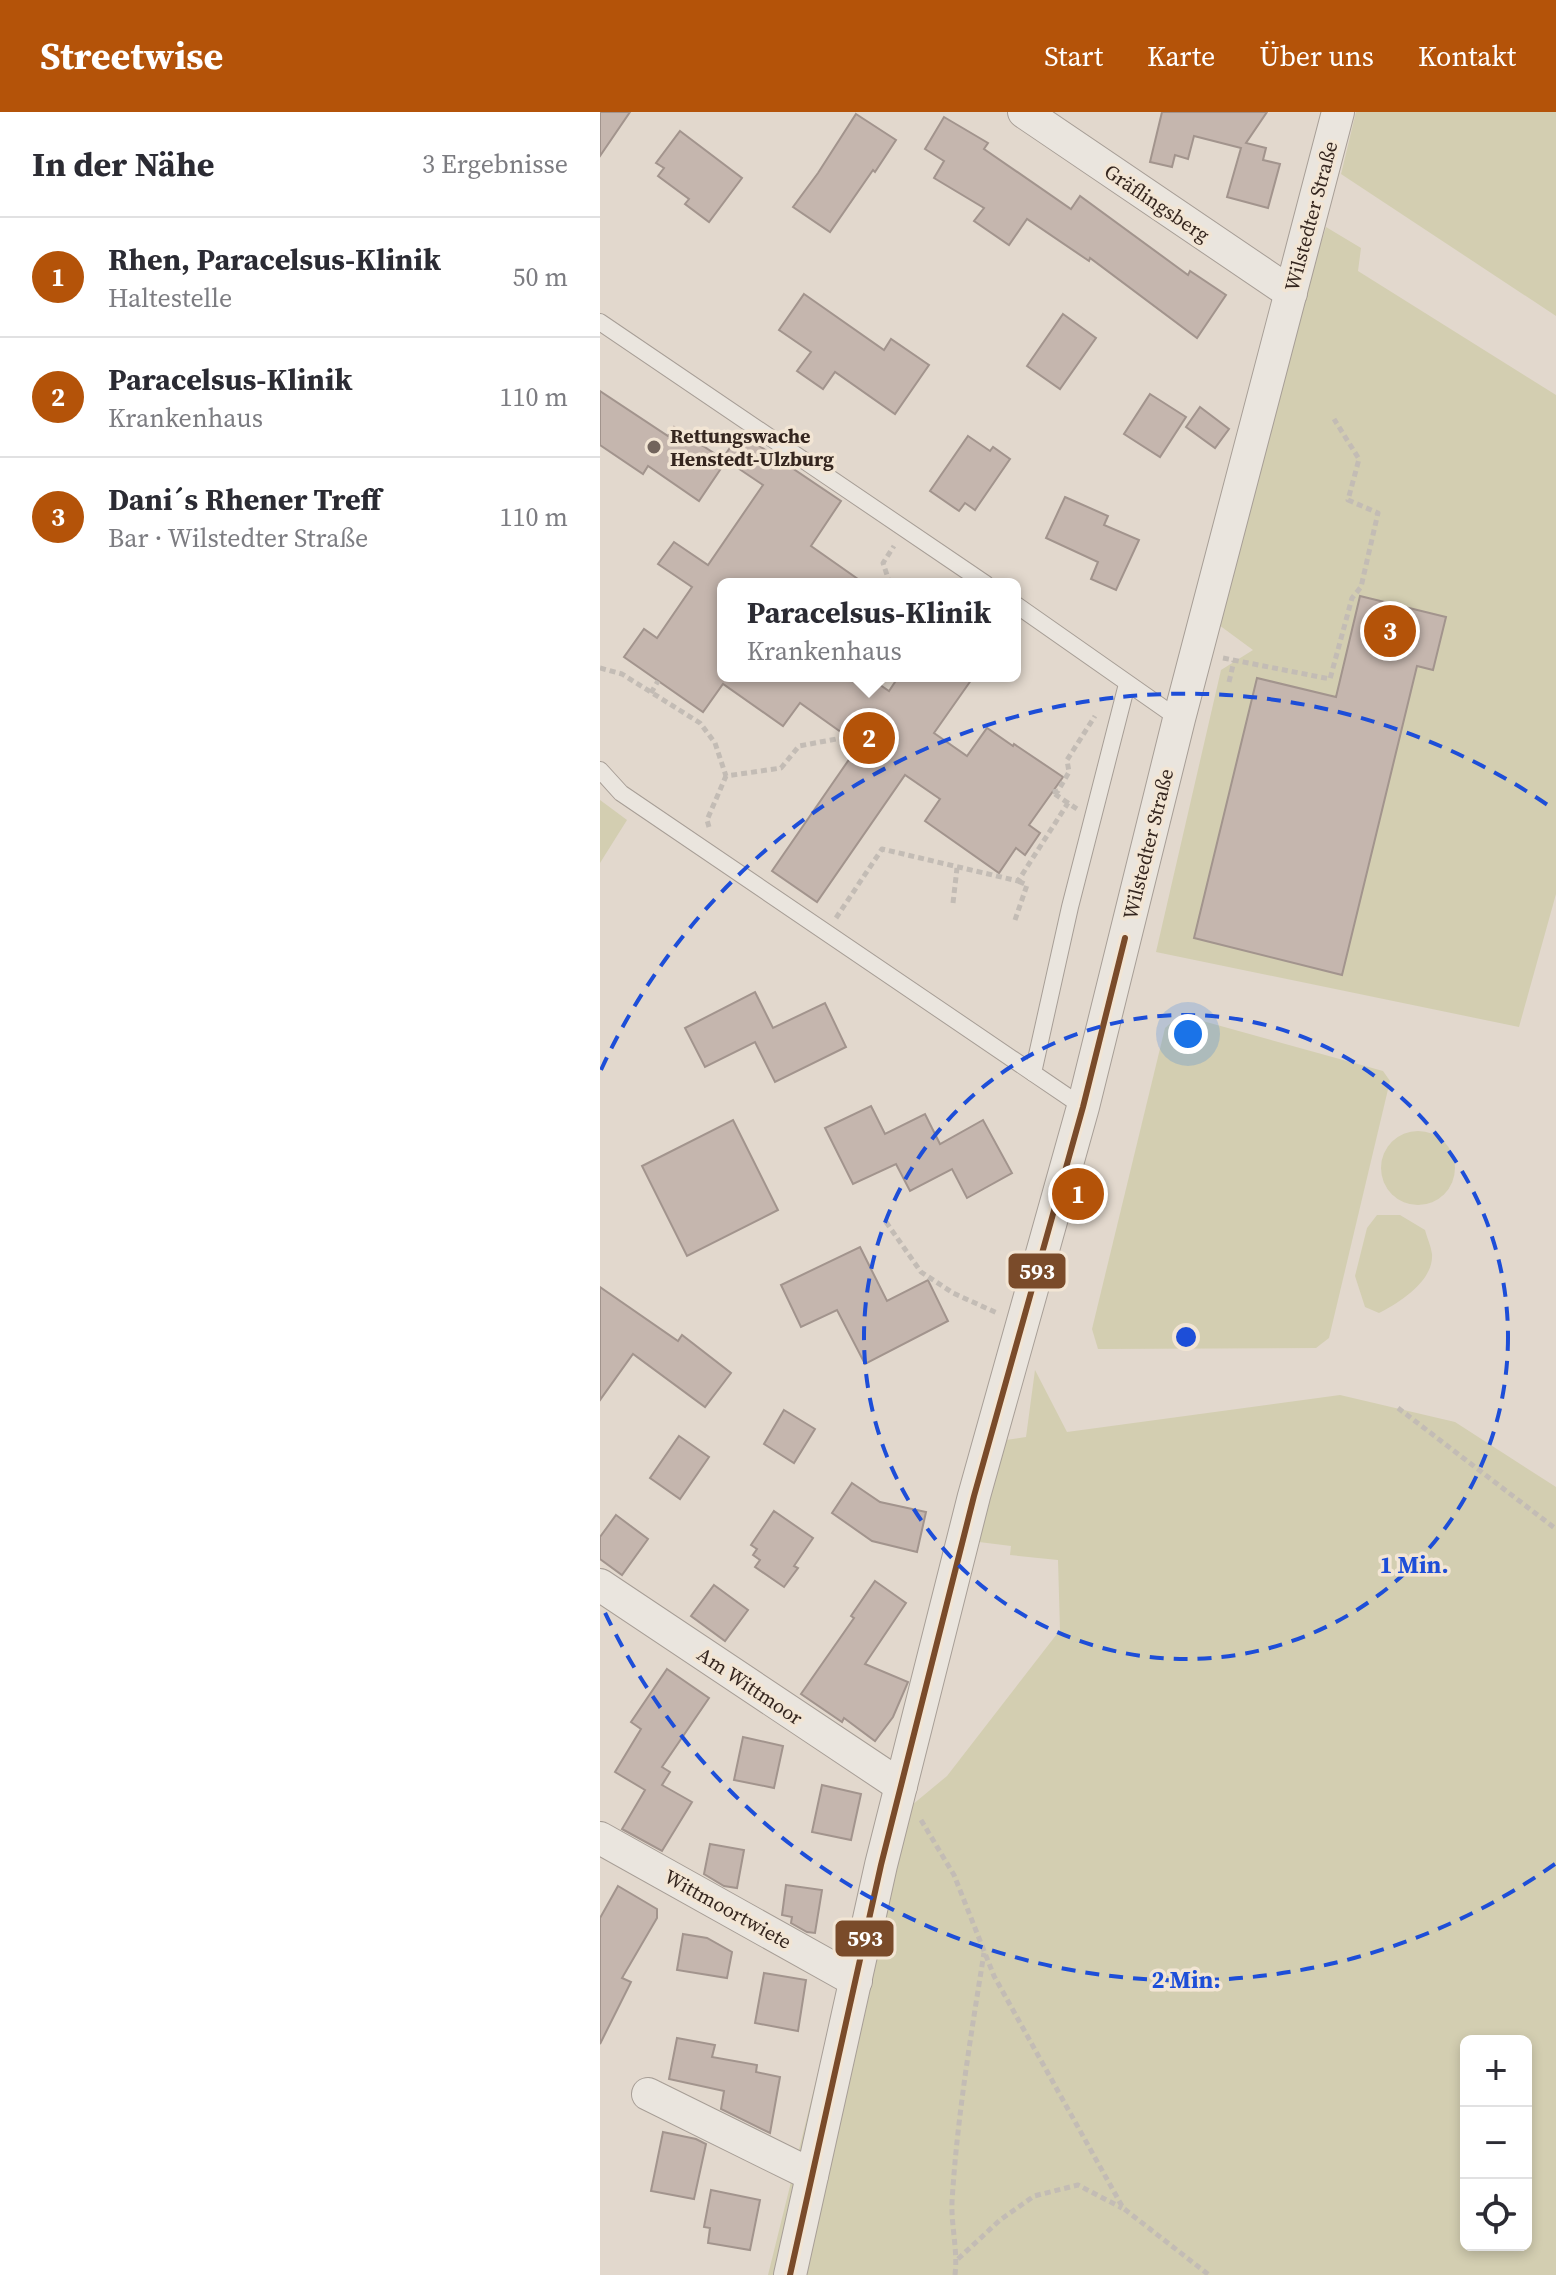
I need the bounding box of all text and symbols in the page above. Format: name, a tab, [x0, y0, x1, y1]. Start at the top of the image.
text: Streetwise	[40, 30, 223, 82]
text: Start	[1044, 37, 1103, 75]
text: Karte	[1147, 37, 1215, 75]
text: Über uns	[1259, 37, 1374, 75]
text: Kontakt	[1418, 37, 1516, 75]
street label: Wilstedter Straße	[1278, 138, 1344, 294]
text: In der Nähe	[32, 141, 215, 187]
text: 3 Ergebnisse	[422, 146, 568, 182]
street label: Gräflingsberg	[1099, 157, 1215, 249]
text: Rhen, Paracelsus-Klinik	[108, 239, 441, 280]
text: 1	[51, 259, 65, 295]
text: 50 m	[513, 259, 568, 295]
text: Haltestelle	[108, 280, 232, 316]
text: Paracelsus-Klinik	[108, 359, 352, 400]
text: 2	[51, 379, 65, 415]
text: 110 m	[500, 379, 568, 415]
text: Krankenhaus	[108, 400, 263, 436]
place label: Rettungswache Henstedt-Ulzburg	[670, 422, 834, 473]
marker: Rettungswache Henstedt-Ulzburg	[645, 438, 663, 456]
text: Dani´s Rhener Treff	[108, 479, 381, 520]
text: 3	[51, 499, 65, 535]
text: 110 m	[500, 499, 568, 535]
text: Bar · Wilstedter Straße	[108, 520, 368, 556]
popup	[717, 578, 1021, 682]
text: Paracelsus-Klinik	[747, 592, 991, 633]
pin: 3	[1364, 601, 1416, 661]
text: Krankenhaus	[747, 633, 902, 669]
pin: 2	[843, 708, 895, 768]
street label: Wilstedter Straße	[1116, 766, 1180, 922]
your location	[1168, 1014, 1208, 1054]
pin: 1	[1052, 1164, 1104, 1224]
line badge: 593	[1007, 1252, 1067, 1290]
text: 593	[1019, 1256, 1055, 1286]
centre of rings	[1172, 1323, 1200, 1351]
text: 1 Min.	[1379, 1548, 1449, 1581]
street label: Am Wittmoor	[692, 1640, 809, 1732]
street label: Wittmoortwiete	[659, 1862, 797, 1956]
line badge: 593	[834, 1919, 895, 1958]
text: 593	[847, 1923, 883, 1953]
text: 2 Min.	[1151, 1963, 1221, 1996]
map controls	[1460, 2035, 1532, 2251]
button: +	[1460, 2035, 1532, 2107]
button: −	[1460, 2107, 1532, 2179]
button: locate	[1460, 2179, 1532, 2251]

